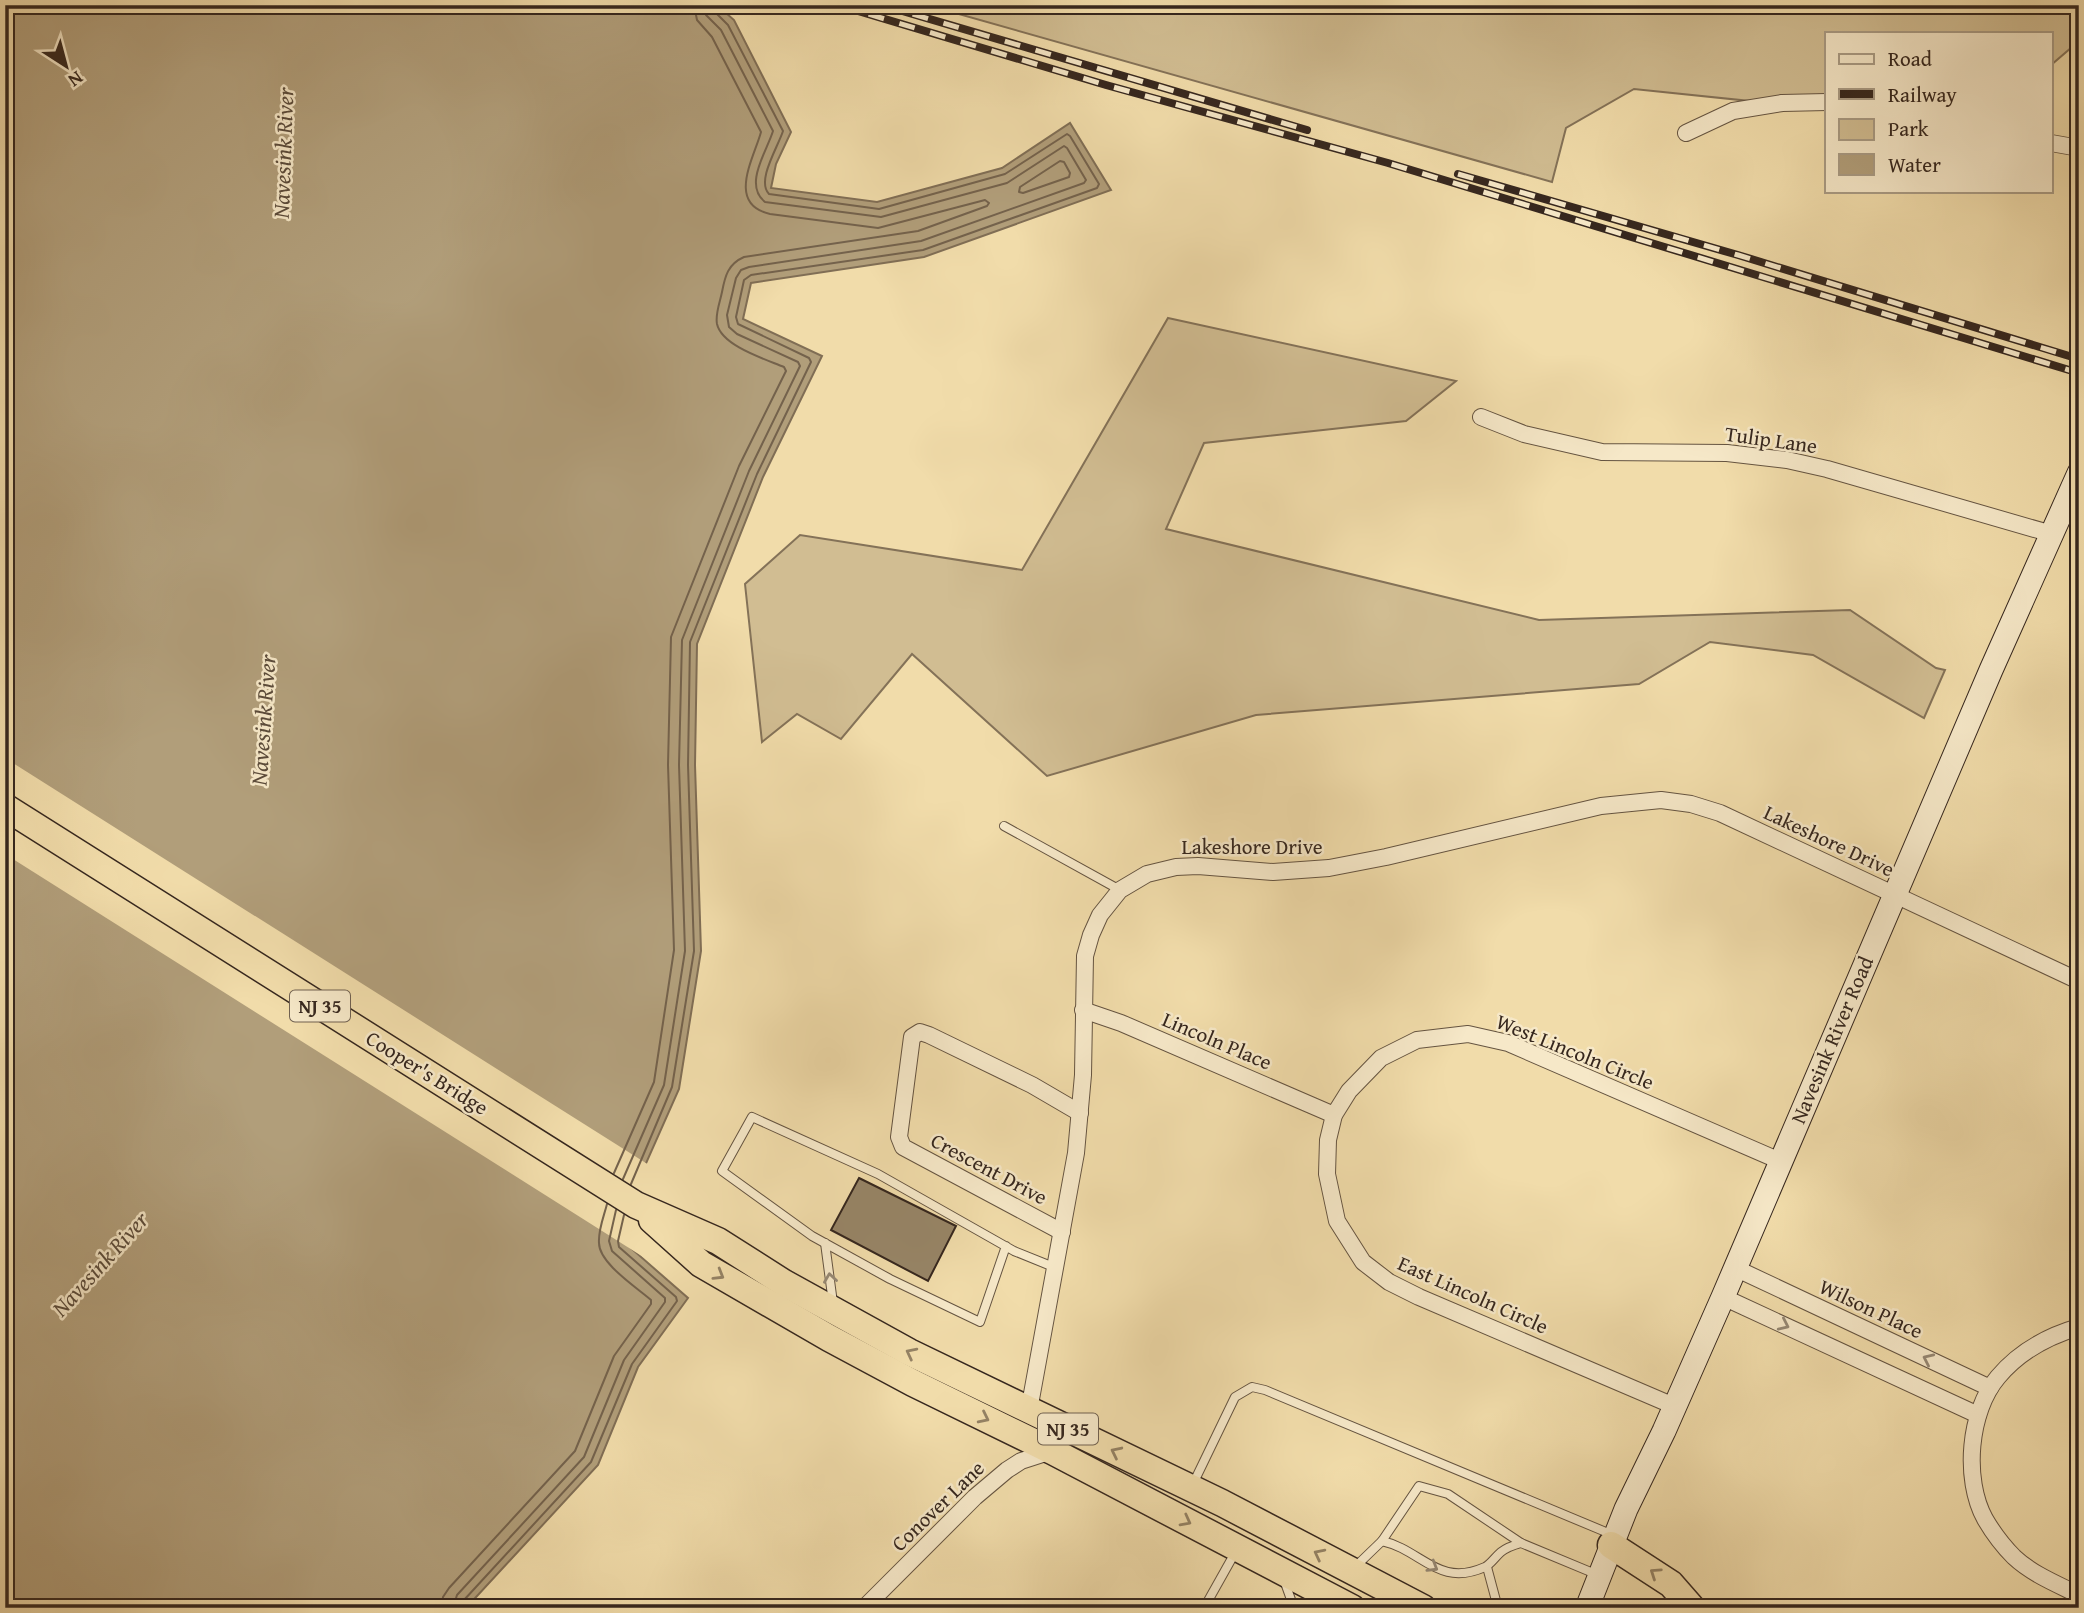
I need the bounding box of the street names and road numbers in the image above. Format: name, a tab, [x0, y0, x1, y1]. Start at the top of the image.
street label: Tulip Lane	[1723, 418, 1819, 461]
street label: Lakeshore Drive	[1759, 797, 1900, 884]
street label: Lakeshore Drive	[1181, 831, 1323, 862]
street label: Navesink River Road	[1782, 950, 1881, 1128]
road number: NJ 35	[290, 990, 350, 1022]
street label: Lincoln Place	[1157, 1004, 1277, 1078]
street label: West Lincoln Circle	[1492, 1006, 1659, 1097]
street label: Cooper's Bridge	[360, 1023, 495, 1123]
street label: Crescent Drive	[925, 1125, 1053, 1212]
street label: East Lincoln Circle	[1393, 1248, 1553, 1342]
street label: Wilson Place	[1814, 1271, 1928, 1346]
road number: NJ 35	[1038, 1414, 1098, 1444]
street label: Conover Lane	[884, 1453, 991, 1558]

